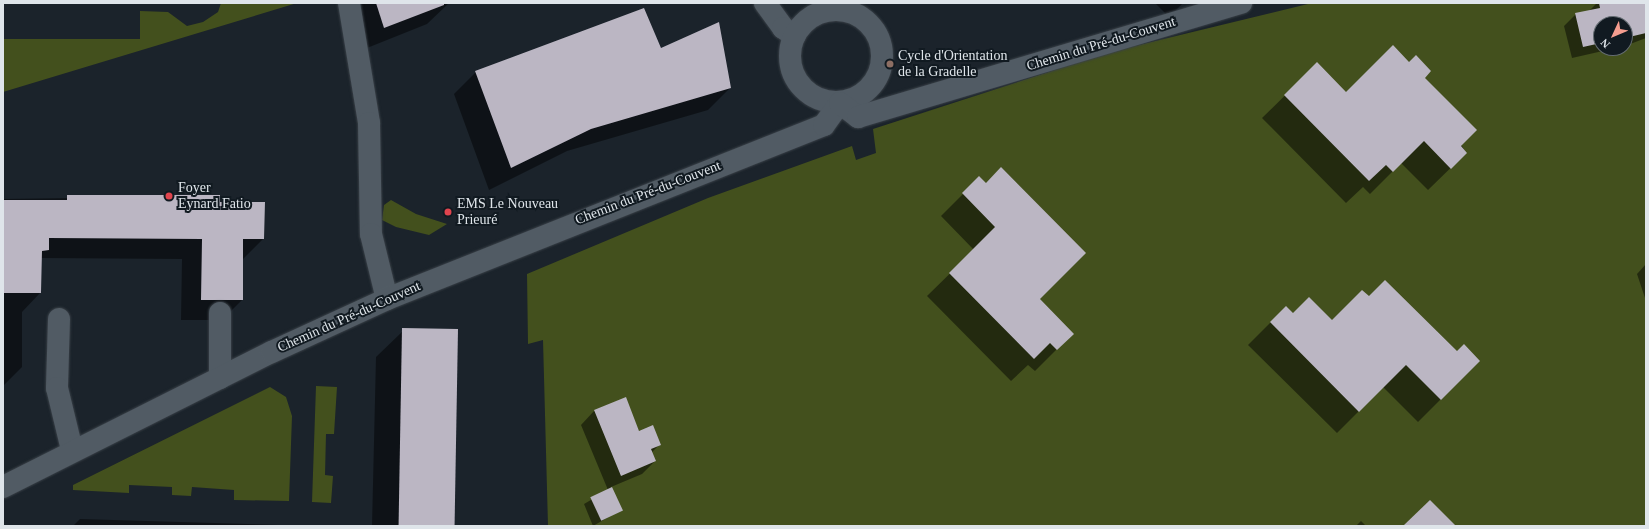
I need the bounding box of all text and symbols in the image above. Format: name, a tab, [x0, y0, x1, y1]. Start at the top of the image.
street label: Chemin du Pré-du-Couvent	[1025, 13, 1177, 75]
north arrow	[1593, 16, 1633, 56]
text: N	[1598, 37, 1612, 51]
place label: Cycle d'Orientation de la Gradelle	[898, 48, 1007, 80]
marker: Cycle d'Orientation de la Gradelle	[885, 59, 895, 69]
street label: Chemin du Pré-du-Couvent	[573, 157, 723, 229]
place label: Foyer Eynard Fatio	[178, 180, 251, 212]
marker: Foyer Eynard Fatio	[163, 190, 175, 202]
place label: EMS Le Nouveau Prieuré	[457, 196, 558, 228]
marker: EMS Le Nouveau Prieuré	[442, 206, 454, 218]
street label: Chemin du Pré-du-Couvent	[275, 278, 423, 356]

